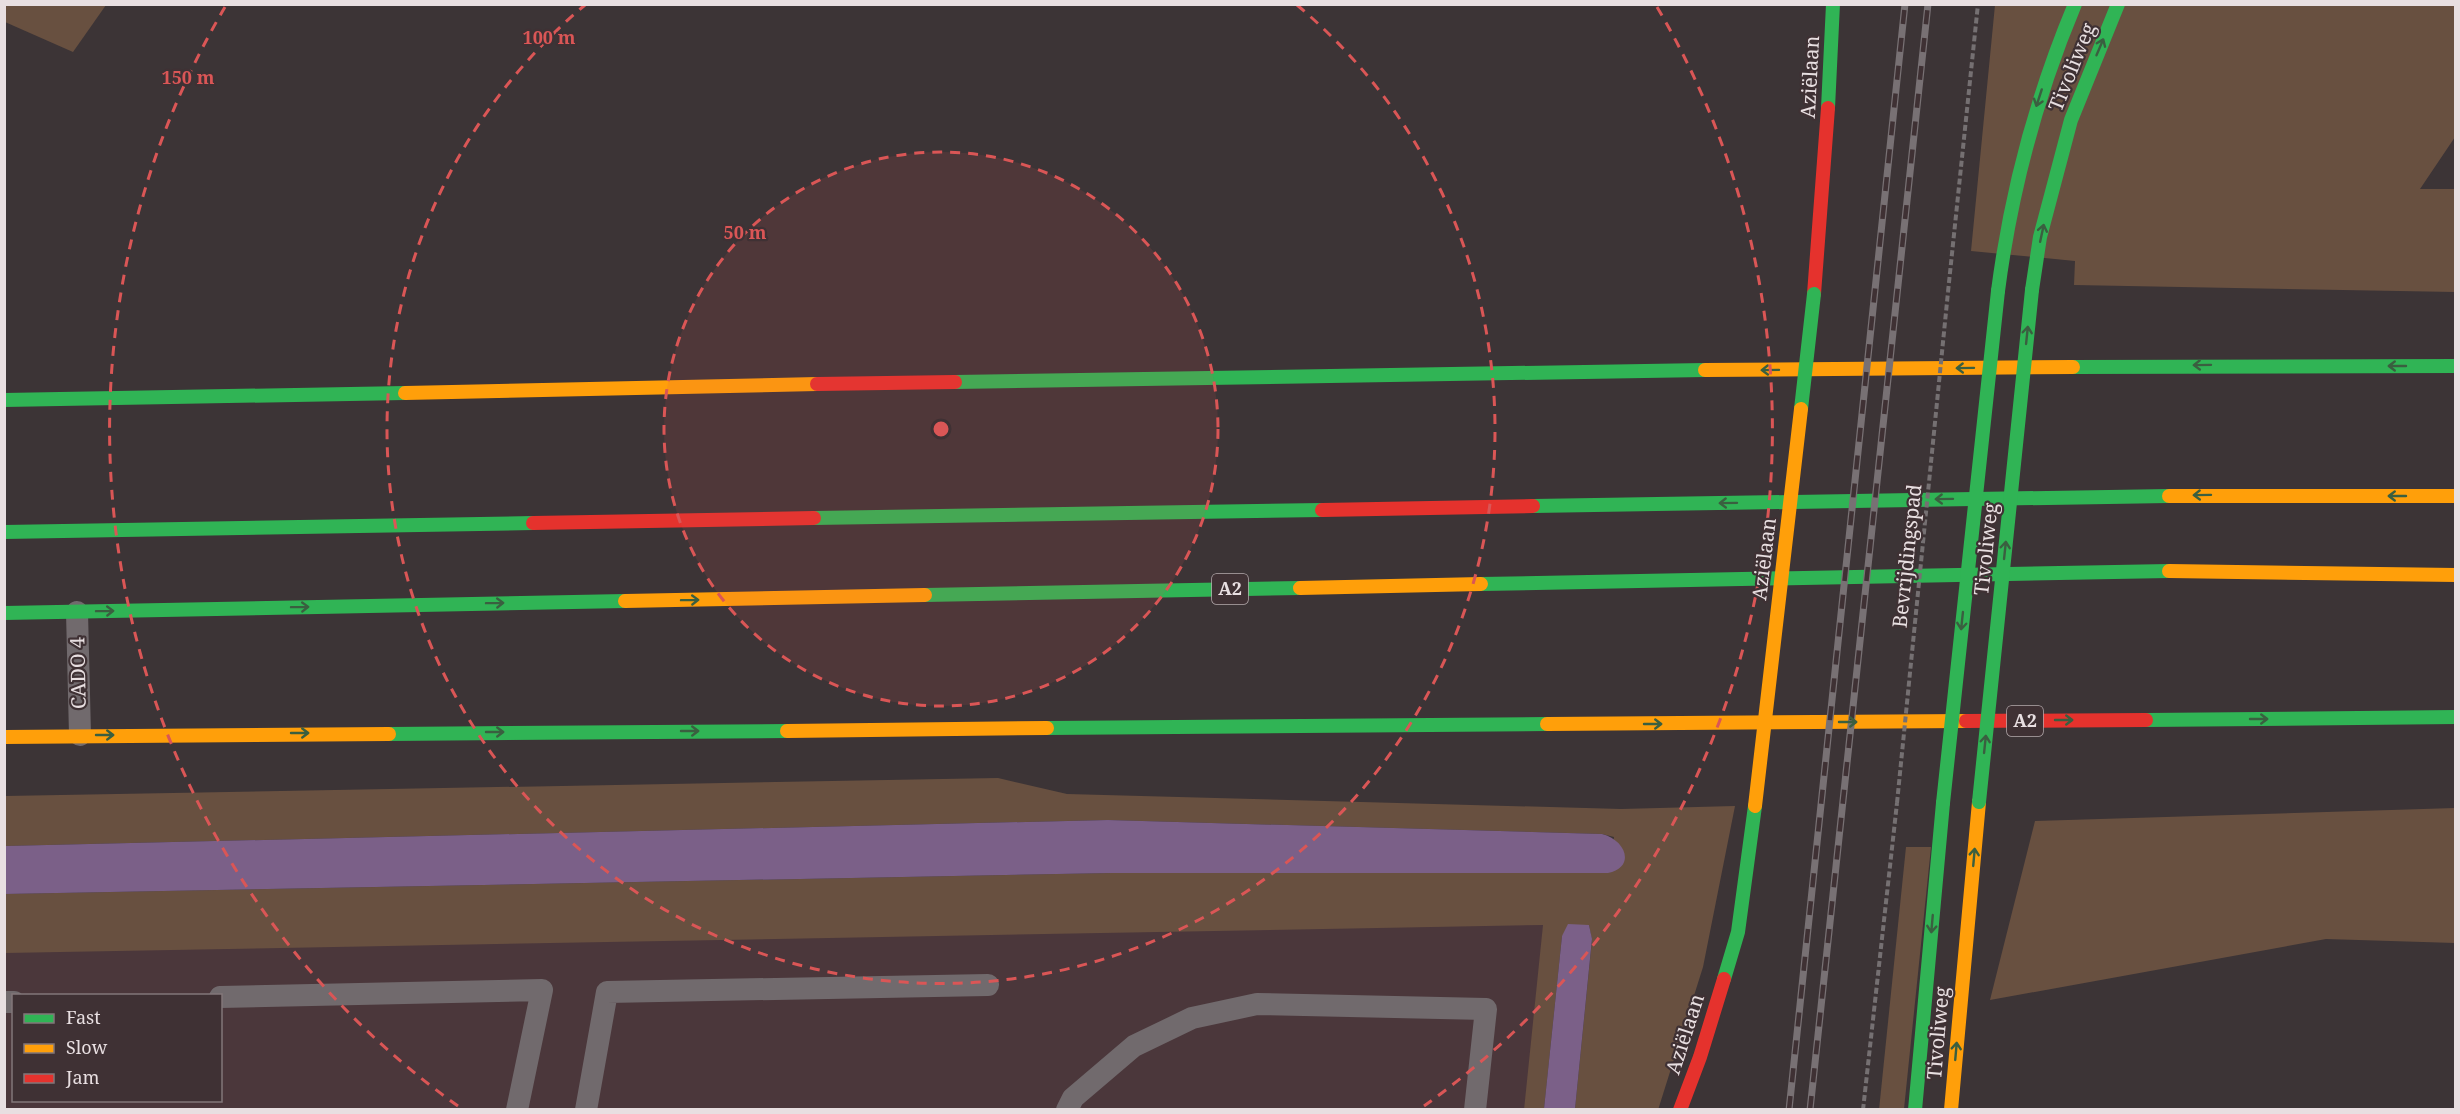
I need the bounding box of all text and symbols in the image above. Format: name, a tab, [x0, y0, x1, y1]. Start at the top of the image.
street label: Tivoliweg	[2042, 18, 2102, 115]
text: 100 m	[523, 25, 576, 49]
street label: Aziëlaan	[1794, 35, 1825, 119]
one-way arrow	[2095, 38, 2106, 57]
text: 150 m	[162, 65, 215, 89]
one-way arrow	[2032, 88, 2043, 107]
text: 50 m	[724, 220, 767, 244]
one-way arrow	[2036, 223, 2048, 242]
one-way arrow	[2022, 325, 2033, 345]
one-way arrow	[2193, 360, 2213, 371]
one-way arrow	[2388, 360, 2408, 372]
one-way arrow	[1956, 362, 1976, 374]
one-way arrow	[1761, 364, 1781, 376]
centre of rings	[931, 419, 951, 439]
street label: Bevrijdingspad	[1886, 483, 1927, 629]
one-way arrow	[2193, 490, 2213, 501]
one-way arrow	[2388, 490, 2408, 502]
one-way arrow	[1935, 494, 1955, 505]
one-way arrow	[1719, 497, 1739, 509]
street label: Tivoliweg	[1967, 501, 2004, 597]
street label: Aziëlaan	[1745, 516, 1782, 602]
one-way arrow	[2000, 540, 2011, 560]
road number: A2	[1212, 574, 1248, 604]
one-way arrow	[679, 594, 699, 605]
one-way arrow	[484, 598, 504, 609]
one-way arrow	[289, 601, 309, 613]
one-way arrow	[94, 605, 114, 617]
one-way arrow	[1957, 610, 1968, 630]
street label: CADO 4	[63, 637, 92, 709]
road number: A2	[2007, 706, 2043, 736]
one-way arrow	[2248, 713, 2268, 725]
one-way arrow	[2053, 715, 2073, 726]
one-way arrow	[1837, 716, 1857, 728]
one-way arrow	[1642, 718, 1662, 730]
one-way arrow	[679, 725, 699, 736]
one-way arrow	[484, 726, 504, 738]
one-way arrow	[289, 727, 309, 739]
one-way arrow	[94, 729, 114, 741]
one-way arrow	[1980, 734, 1991, 754]
one-way arrow	[1969, 848, 1980, 868]
one-way arrow	[1926, 913, 1937, 933]
street label: Tivoliweg	[1920, 985, 1955, 1081]
street label: Aziëlaan	[1659, 990, 1710, 1078]
legend	[12, 994, 222, 1102]
text: Fast	[66, 1005, 101, 1029]
text: Slow	[66, 1035, 108, 1059]
one-way arrow	[1951, 1042, 1962, 1062]
text: Jam	[65, 1065, 100, 1089]

